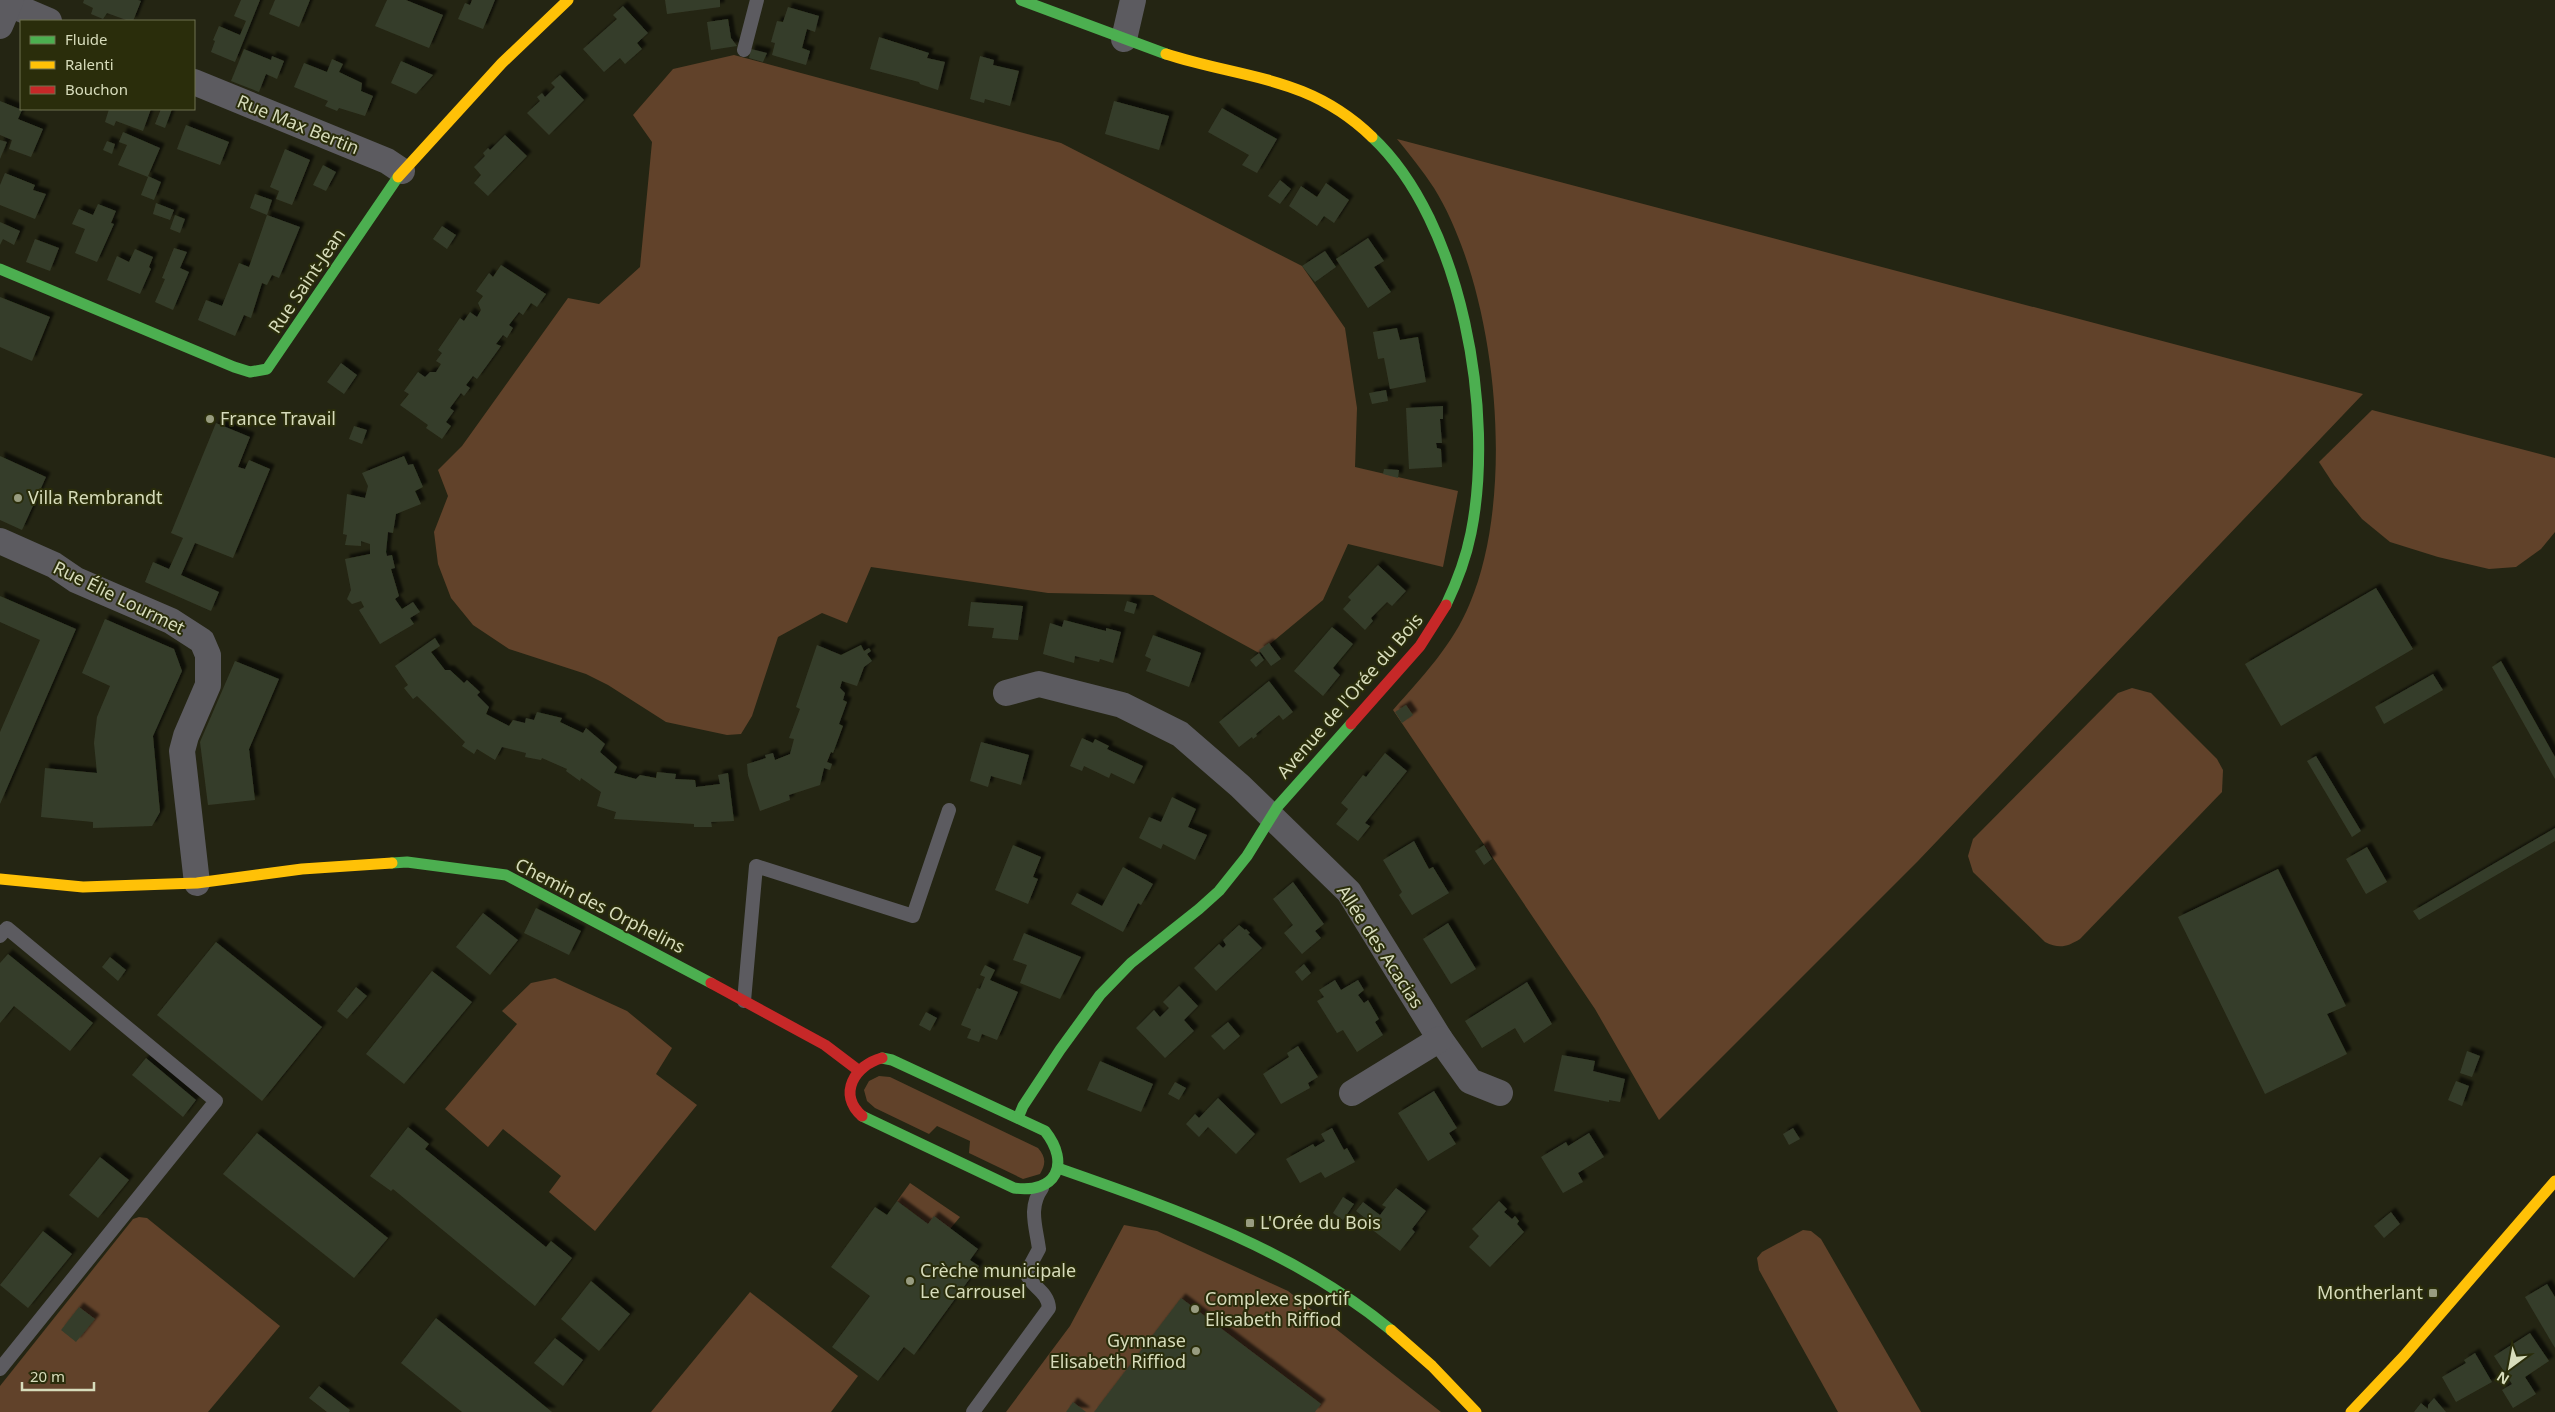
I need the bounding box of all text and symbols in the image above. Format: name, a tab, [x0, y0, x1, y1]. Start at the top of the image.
legend	[20, 20, 195, 110]
text: Fluide	[65, 29, 107, 49]
text: Ralenti	[65, 54, 114, 74]
text: Bouchon	[65, 79, 128, 99]
street label: Rue Max Bertin	[234, 89, 363, 159]
street label: Rue Saint-Jean	[262, 223, 350, 338]
place label: France Travail	[220, 406, 336, 430]
marker: France Travail	[204, 413, 216, 425]
place label: Villa Rembrandt	[28, 485, 163, 509]
marker: Villa Rembrandt	[12, 492, 24, 504]
street label: Rue Élie Lourmet	[50, 555, 190, 640]
street label: Avenue de l'Orée du Bois	[1271, 608, 1428, 783]
street label: Chemin des Orphelins	[512, 852, 689, 958]
street label: Allée des Acacias	[1332, 880, 1430, 1013]
place label: L'Orée du Bois	[1260, 1210, 1381, 1234]
marker: L'Orée du Bois	[1244, 1217, 1256, 1229]
place label: Crèche municipale Le Carrousel	[920, 1258, 1076, 1303]
marker: Crèche municipale Le Carrousel	[904, 1275, 916, 1287]
place label: Montherlant	[2317, 1280, 2423, 1304]
place label: Complexe sportif Elisabeth Riffiod	[1205, 1286, 1350, 1331]
marker: Montherlant	[2427, 1287, 2439, 1299]
marker: Complexe sportif Elisabeth Riffiod	[1189, 1303, 1201, 1315]
place label: Gymnase Elisabeth Riffiod	[1050, 1328, 1186, 1373]
north arrow	[2485, 1342, 2535, 1392]
marker: Gymnase Elisabeth Riffiod	[1190, 1345, 1202, 1357]
scale bar	[22, 1360, 95, 1392]
text: 20 m	[30, 1366, 65, 1386]
text: N	[2493, 1367, 2513, 1390]

